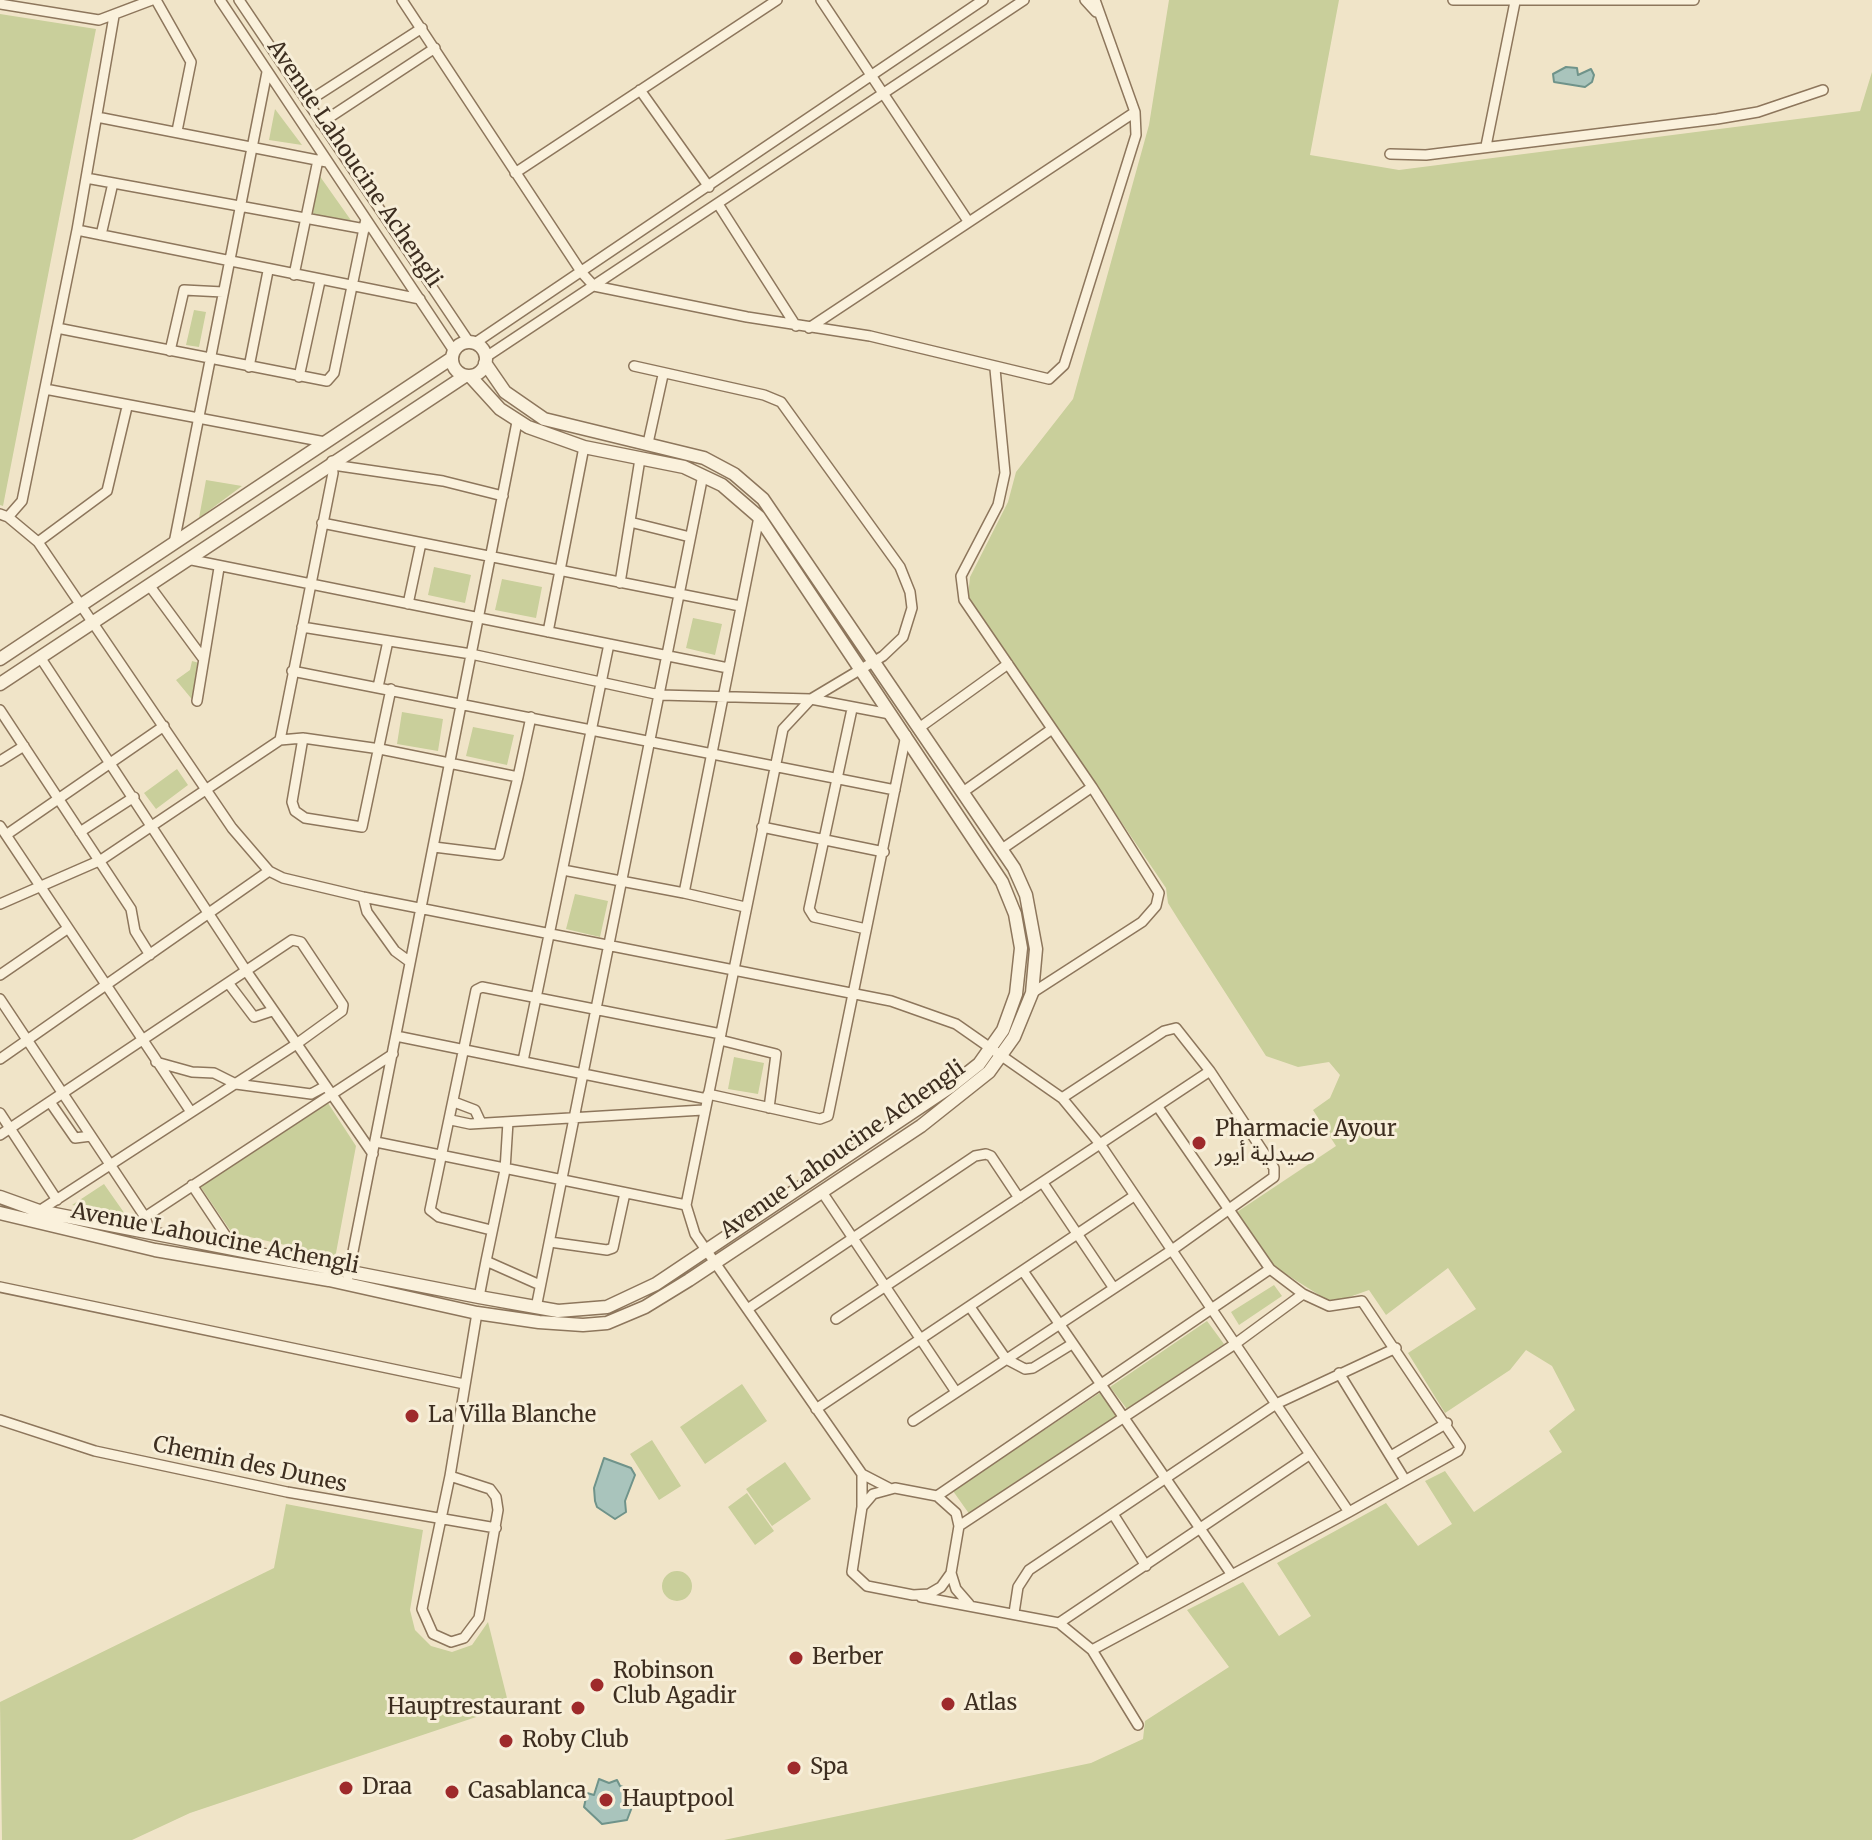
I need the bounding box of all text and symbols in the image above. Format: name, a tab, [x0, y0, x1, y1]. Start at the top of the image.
street label: Avenue Lahoucine Achengli	[261, 35, 447, 293]
street label: Avenue Lahoucine Achengli	[716, 1055, 970, 1245]
place label: Pharmacie Ayour صيدلية أيور	[1215, 1117, 1397, 1168]
marker: Pharmacie Ayour صيدلية أيور	[1190, 1134, 1208, 1152]
street label: Avenue Lahoucine Achengli	[69, 1198, 361, 1280]
place label: La Villa Blanche	[428, 1403, 596, 1429]
marker: La Villa Blanche	[403, 1407, 421, 1425]
street label: Chemin des Dunes	[151, 1432, 349, 1498]
place label: Berber	[812, 1645, 883, 1671]
marker: Berber	[787, 1649, 805, 1667]
place label: Robinson Club Agadir	[613, 1659, 737, 1710]
marker: Robinson Club Agadir	[588, 1676, 606, 1694]
place label: Atlas	[964, 1691, 1017, 1717]
place label: Hauptrestaurant	[387, 1695, 562, 1721]
marker: Atlas	[939, 1695, 957, 1713]
marker: Hauptrestaurant	[569, 1699, 587, 1717]
place label: Roby Club	[522, 1728, 629, 1754]
marker: Roby Club	[497, 1732, 515, 1750]
place label: Spa	[810, 1755, 848, 1781]
marker: Spa	[785, 1759, 803, 1777]
place label: Draa	[362, 1775, 412, 1801]
marker: Draa	[337, 1779, 355, 1797]
place label: Casablanca	[468, 1779, 586, 1805]
marker: Casablanca	[443, 1783, 461, 1801]
place label: Hauptpool	[622, 1787, 734, 1813]
marker: Hauptpool	[597, 1791, 615, 1809]

